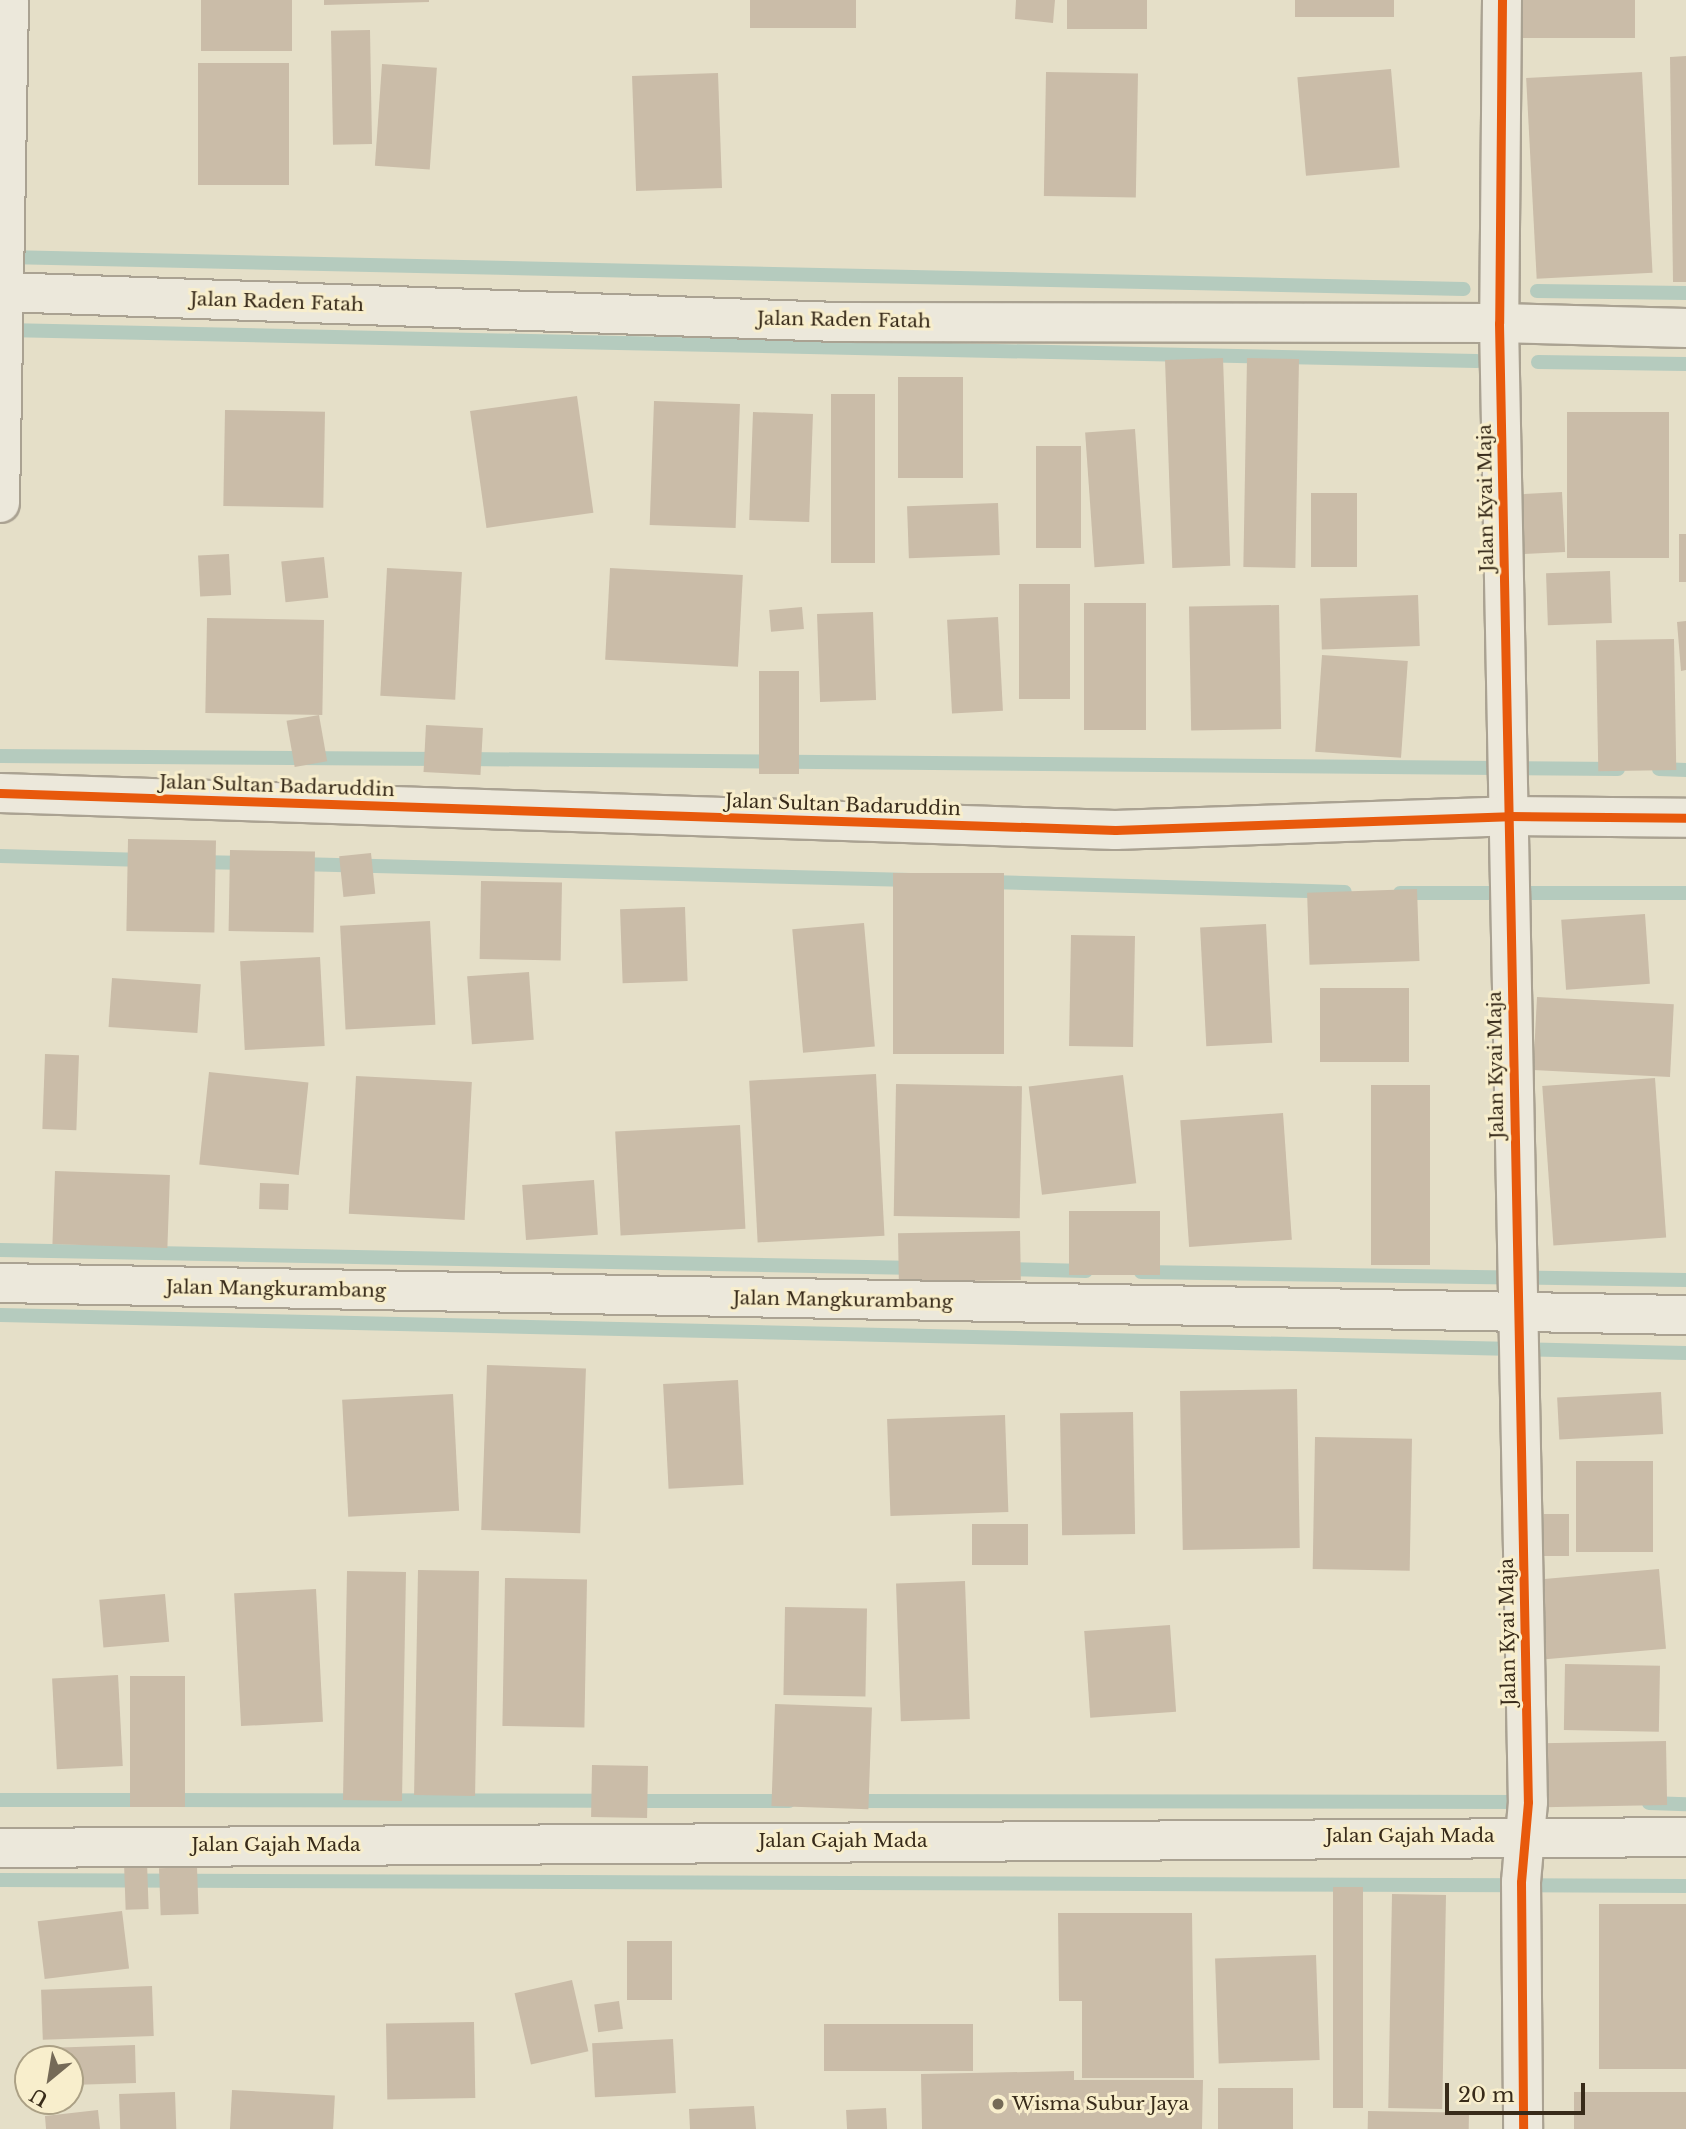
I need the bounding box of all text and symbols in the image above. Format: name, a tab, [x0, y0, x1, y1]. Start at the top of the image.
street label: Jalan Raden Fatah	[190, 288, 364, 316]
street label: Jalan Raden Fatah	[757, 307, 931, 333]
street label: Jalan Kyai Maja	[1473, 424, 1499, 572]
street label: Jalan Sultan Badaruddin	[159, 770, 395, 802]
street label: Jalan Sultan Badaruddin	[725, 789, 961, 821]
street label: Jalan Kyai Maja	[1483, 991, 1509, 1139]
street label: Jalan Mangkurambang	[166, 1276, 386, 1302]
street label: Jalan Mangkurambang	[733, 1287, 953, 1313]
street label: Jalan Kyai Maja	[1495, 1558, 1521, 1706]
street label: Jalan Gajah Mada	[1325, 1825, 1495, 1847]
street label: Jalan Gajah Mada	[758, 1830, 928, 1852]
street label: Jalan Gajah Mada	[191, 1834, 361, 1856]
north arrow	[14, 2045, 84, 2115]
scale bar	[1448, 2070, 1588, 2114]
text: 20 m	[1458, 2082, 1515, 2108]
text: U	[26, 2083, 52, 2111]
place label: Wisma Subur Jaya	[1012, 2093, 1190, 2115]
marker: Wisma Subur Jaya	[990, 2096, 1006, 2112]

